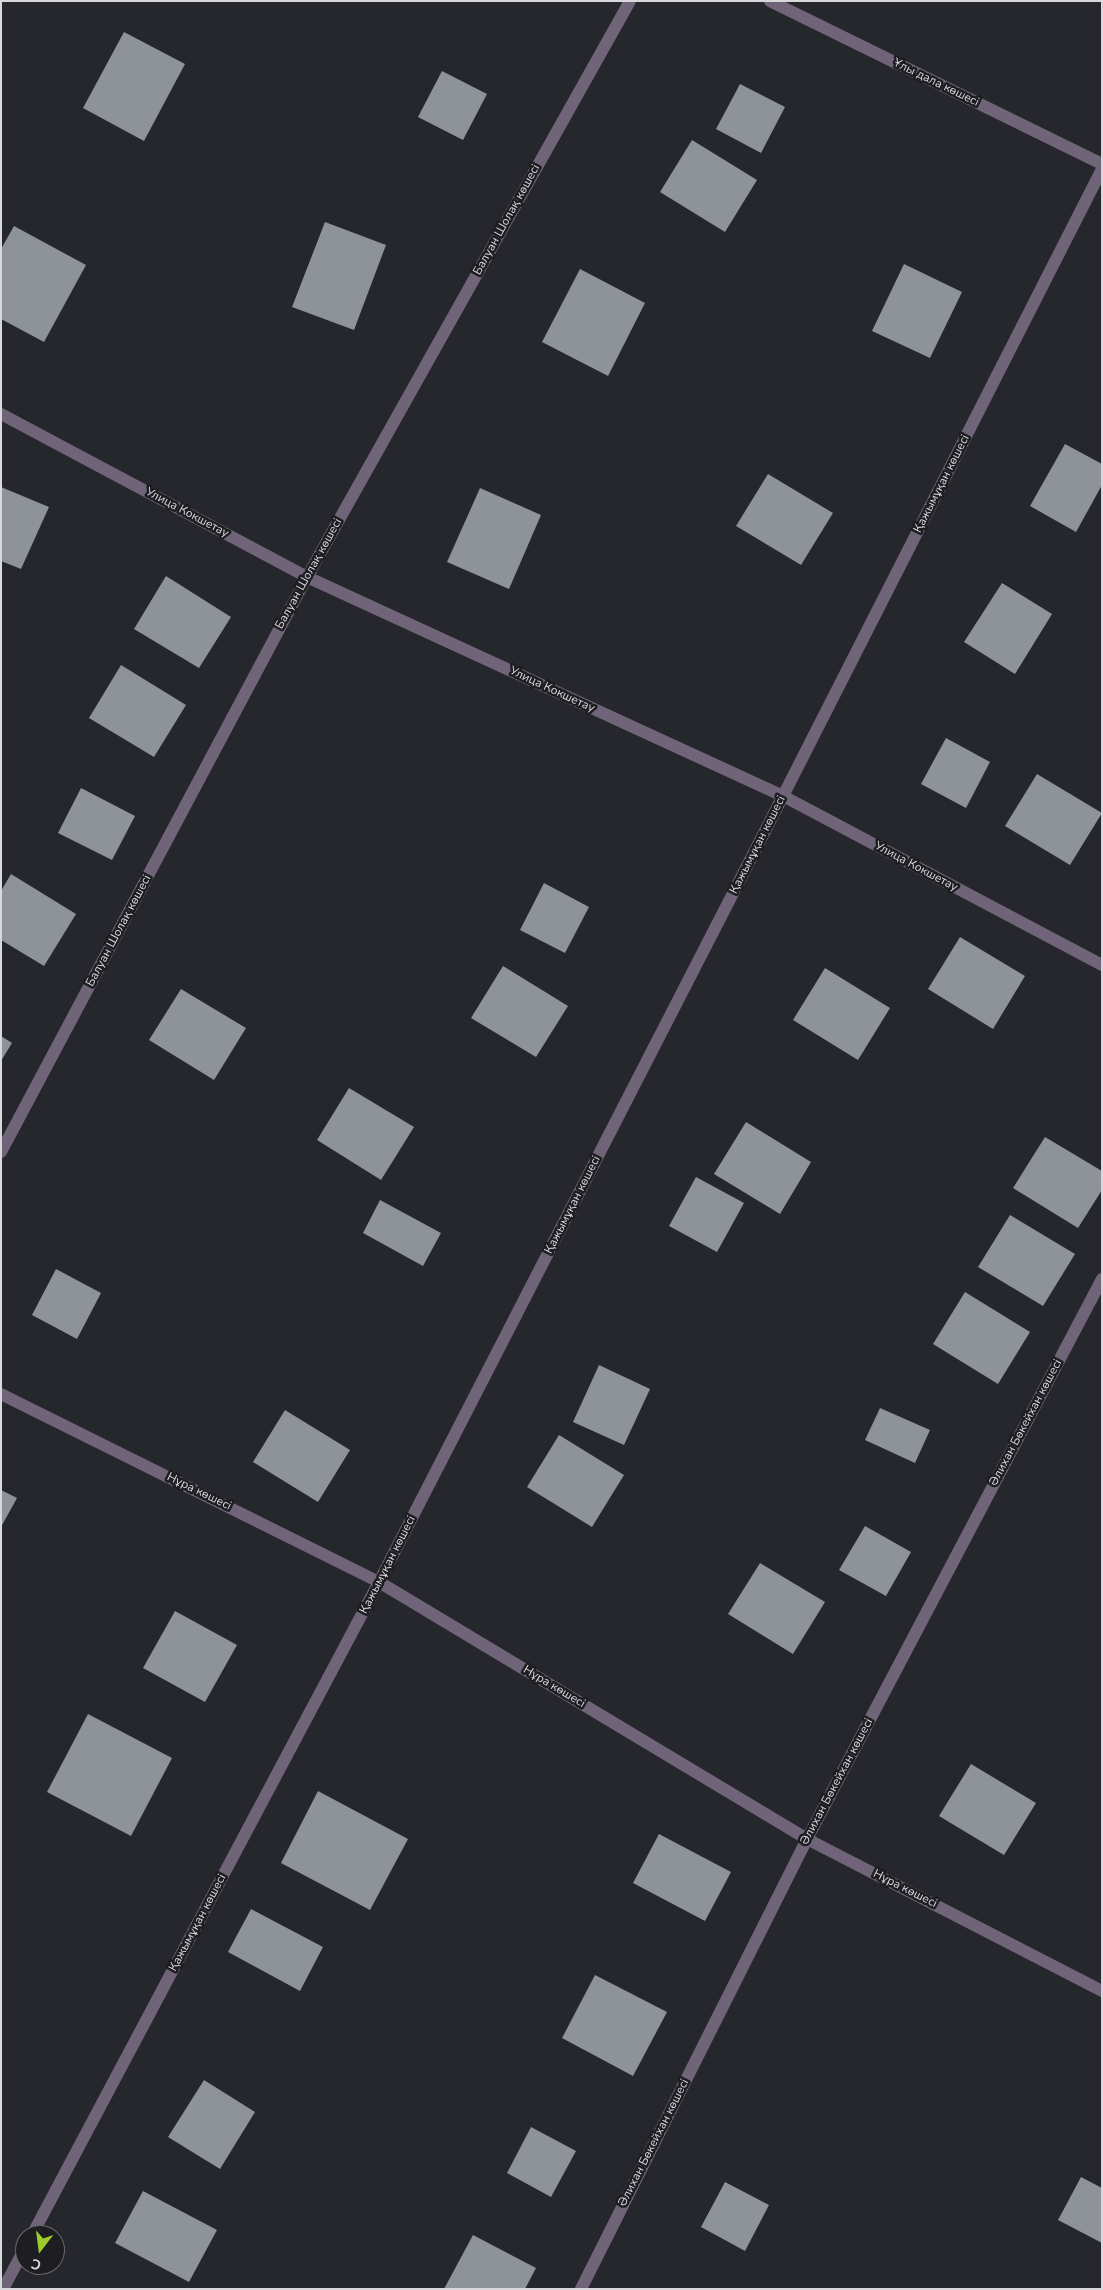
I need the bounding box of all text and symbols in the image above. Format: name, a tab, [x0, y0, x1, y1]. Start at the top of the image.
street label: Ұлы дала көшесі	[891, 56, 981, 110]
street label: Балуан Шолақ көшесі	[471, 162, 543, 278]
street label: Қажымұқан көшесі	[911, 433, 973, 535]
street label: Улица Кокшетау	[143, 485, 231, 541]
street label: Балуан Шолақ көшесі	[273, 516, 345, 632]
street label: Улица Кокшетау	[507, 664, 597, 716]
street label: Қажымұқан көшесі	[727, 794, 789, 896]
street label: Улица Кокшетау	[872, 839, 960, 895]
street label: Балуан Шолақ көшесі	[83, 873, 155, 989]
street label: Қажымұқан көшесі	[542, 1154, 604, 1256]
street label: Әлихан Бөкейхан көшесі	[986, 1357, 1066, 1489]
street label: Нұра көшесі	[164, 1470, 234, 1514]
street label: Қажымұқан көшесі	[357, 1514, 419, 1616]
street label: Нұра көшесі	[520, 1663, 588, 1711]
street label: Әлихан Бөкейхан көшесі	[797, 1716, 877, 1848]
street label: Нұра көшесі	[871, 1867, 939, 1911]
street label: Қажымұқан көшесі	[166, 1872, 230, 1974]
street label: Әлихан Бөкейхан көшесі	[616, 2077, 692, 2209]
north arrow	[15, 2225, 65, 2275]
text: С	[29, 2254, 43, 2274]

